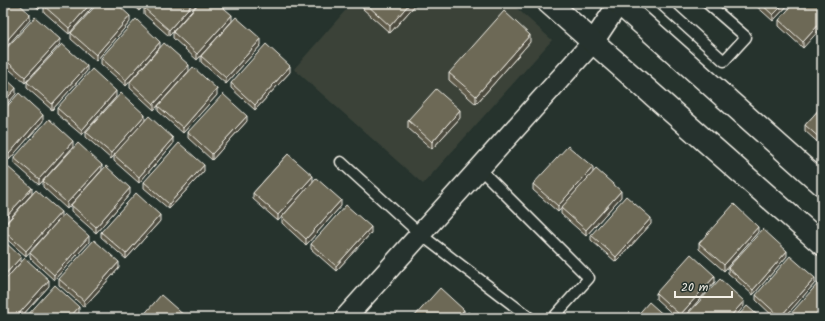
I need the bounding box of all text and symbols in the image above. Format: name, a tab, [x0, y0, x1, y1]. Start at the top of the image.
scale bar	[675, 273, 732, 299]
text: 20 m	[681, 278, 709, 297]

